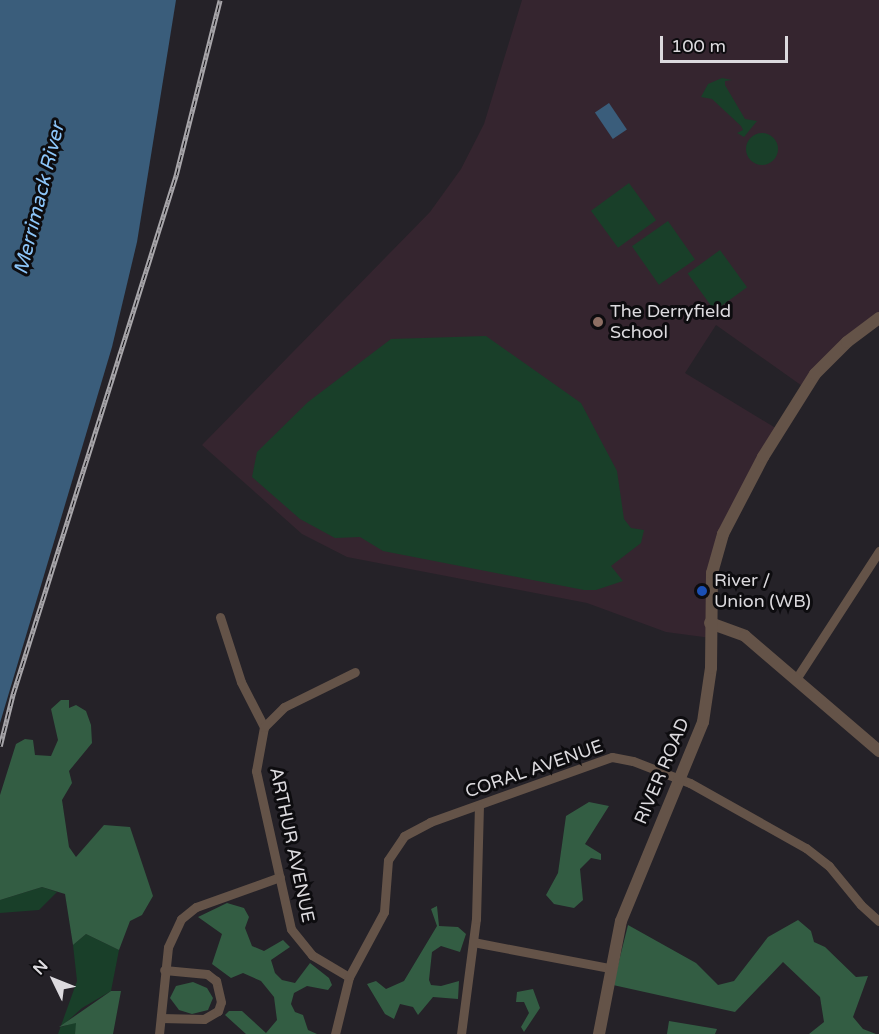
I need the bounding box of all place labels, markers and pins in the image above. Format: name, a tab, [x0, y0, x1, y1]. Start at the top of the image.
place label: The Derryfield School	[610, 301, 731, 344]
marker: The Derryfield School	[591, 315, 605, 329]
place label: River / Union (WB)	[714, 570, 811, 612]
marker: River / Union (WB)	[695, 584, 709, 598]

